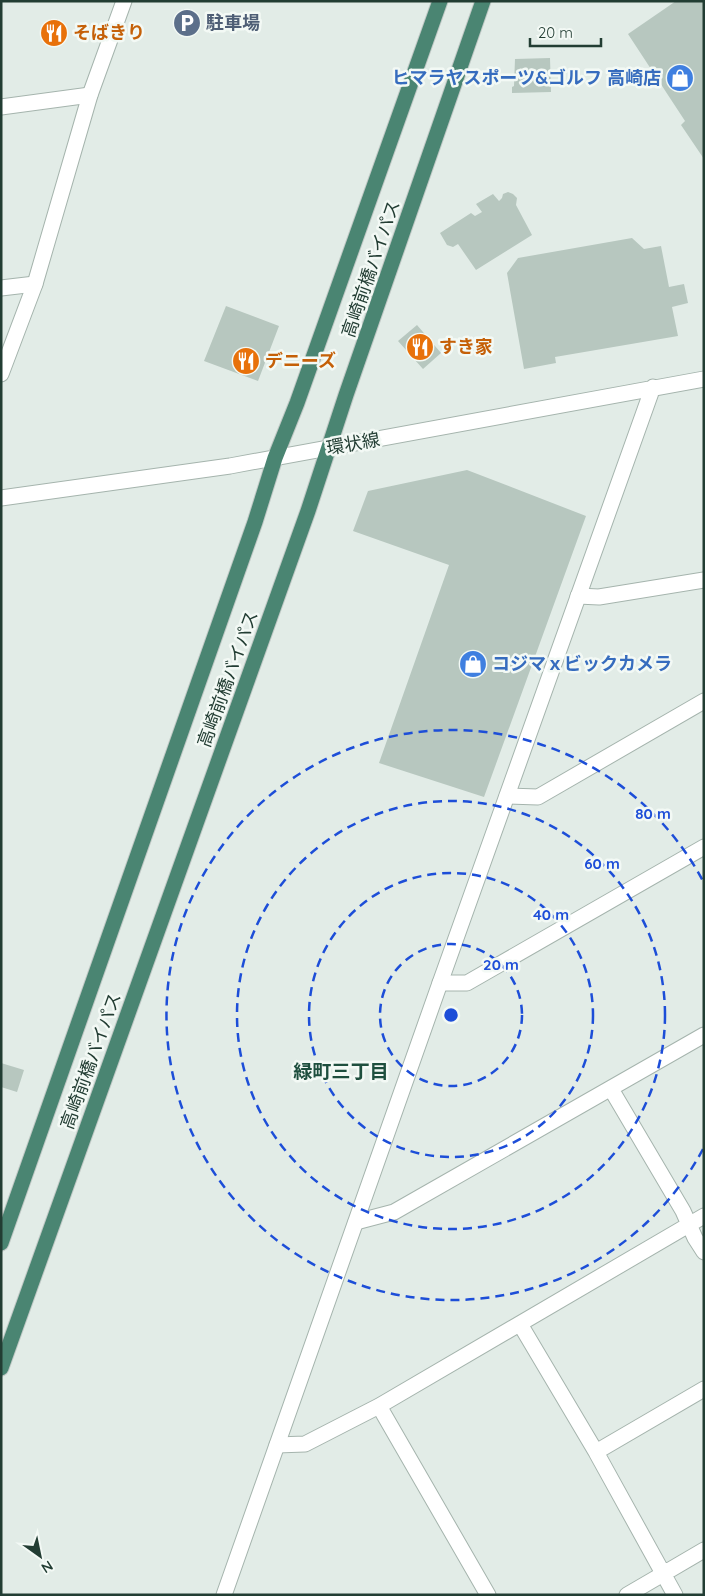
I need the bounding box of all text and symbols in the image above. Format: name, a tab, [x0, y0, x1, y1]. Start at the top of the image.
parking icon: 駐車場	[172, 8, 202, 38]
place label: 駐車場	[206, 11, 260, 34]
scale bar	[530, 15, 601, 47]
restaurant icon: そばきり	[39, 18, 69, 48]
place label: そばきり	[73, 21, 145, 44]
text: 20 m	[538, 23, 573, 42]
shop icon: ヒマラヤスポーツ&ゴルフ 高崎店	[665, 63, 695, 93]
place label: ヒマラヤスポーツ&ゴルフ 高崎店	[392, 66, 661, 89]
street label: 高崎前橋バイパス	[336, 197, 405, 340]
restaurant icon: すき家	[405, 332, 435, 362]
place label: すき家	[439, 335, 493, 358]
restaurant icon: デニーズ	[231, 346, 261, 376]
place label: デニーズ	[265, 349, 336, 372]
street label: 環状線	[324, 427, 381, 460]
street label: 高崎前橋バイパス	[192, 607, 263, 750]
shop icon: コジマｘビックカメラ	[458, 649, 488, 679]
place label: コジマｘビックカメラ	[492, 652, 672, 675]
text: 80 m	[635, 804, 671, 823]
text: 60 m	[584, 854, 620, 873]
text: 40 m	[533, 905, 569, 924]
text: 20 m	[483, 955, 519, 974]
street label: 高崎前橋バイパス	[55, 989, 126, 1132]
centre of rings	[442, 1006, 460, 1024]
district label: 緑町三丁目	[293, 1059, 389, 1083]
north arrow	[15, 1531, 65, 1581]
text: N	[38, 1557, 56, 1577]

